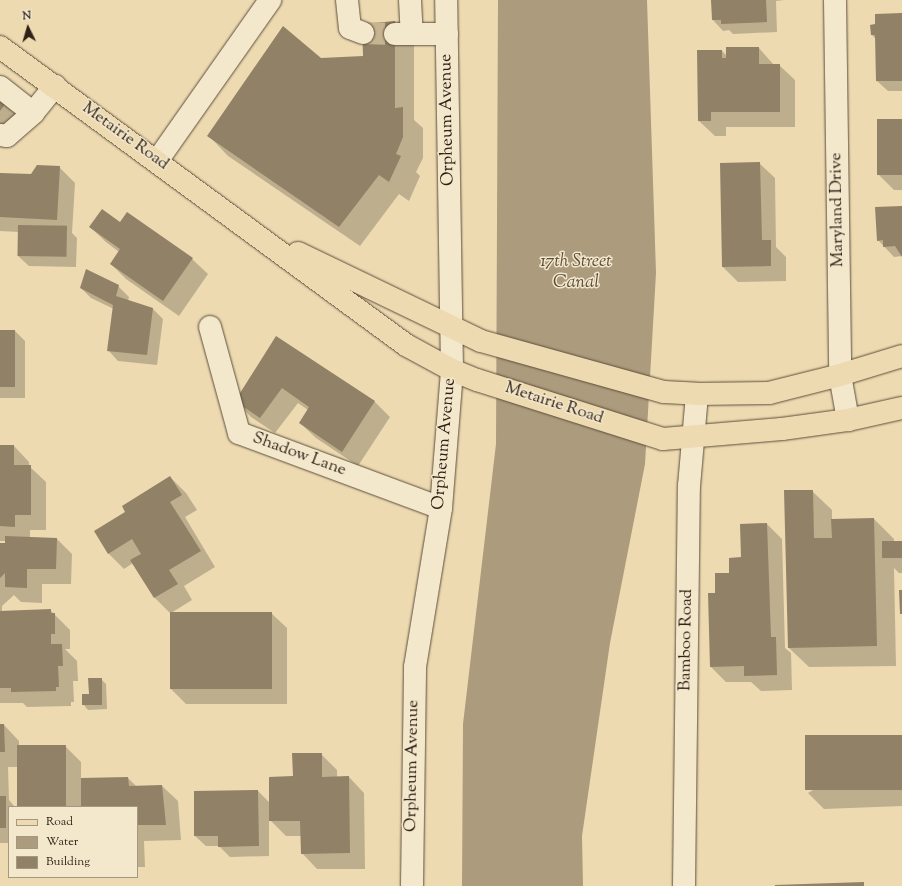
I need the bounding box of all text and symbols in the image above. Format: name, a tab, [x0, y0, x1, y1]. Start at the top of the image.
north arrow	[8, 8, 48, 48]
text: N	[22, 8, 32, 24]
street label: Orpheum Avenue	[437, 54, 459, 186]
street label: Metairie Road	[78, 99, 172, 175]
street label: Maryland Drive	[827, 153, 849, 267]
water label: 17th Street Canal	[540, 252, 612, 294]
street label: Orpheum Avenue	[429, 377, 461, 511]
street label: Metairie Road	[502, 378, 606, 430]
street label: Shadow Lane	[249, 429, 349, 481]
street label: Bamboo Road	[676, 589, 698, 691]
street label: Orpheum Avenue	[402, 700, 424, 832]
legend	[8, 806, 138, 878]
text: Road	[46, 813, 73, 831]
text: Water	[46, 833, 78, 851]
text: Building	[46, 853, 90, 871]

